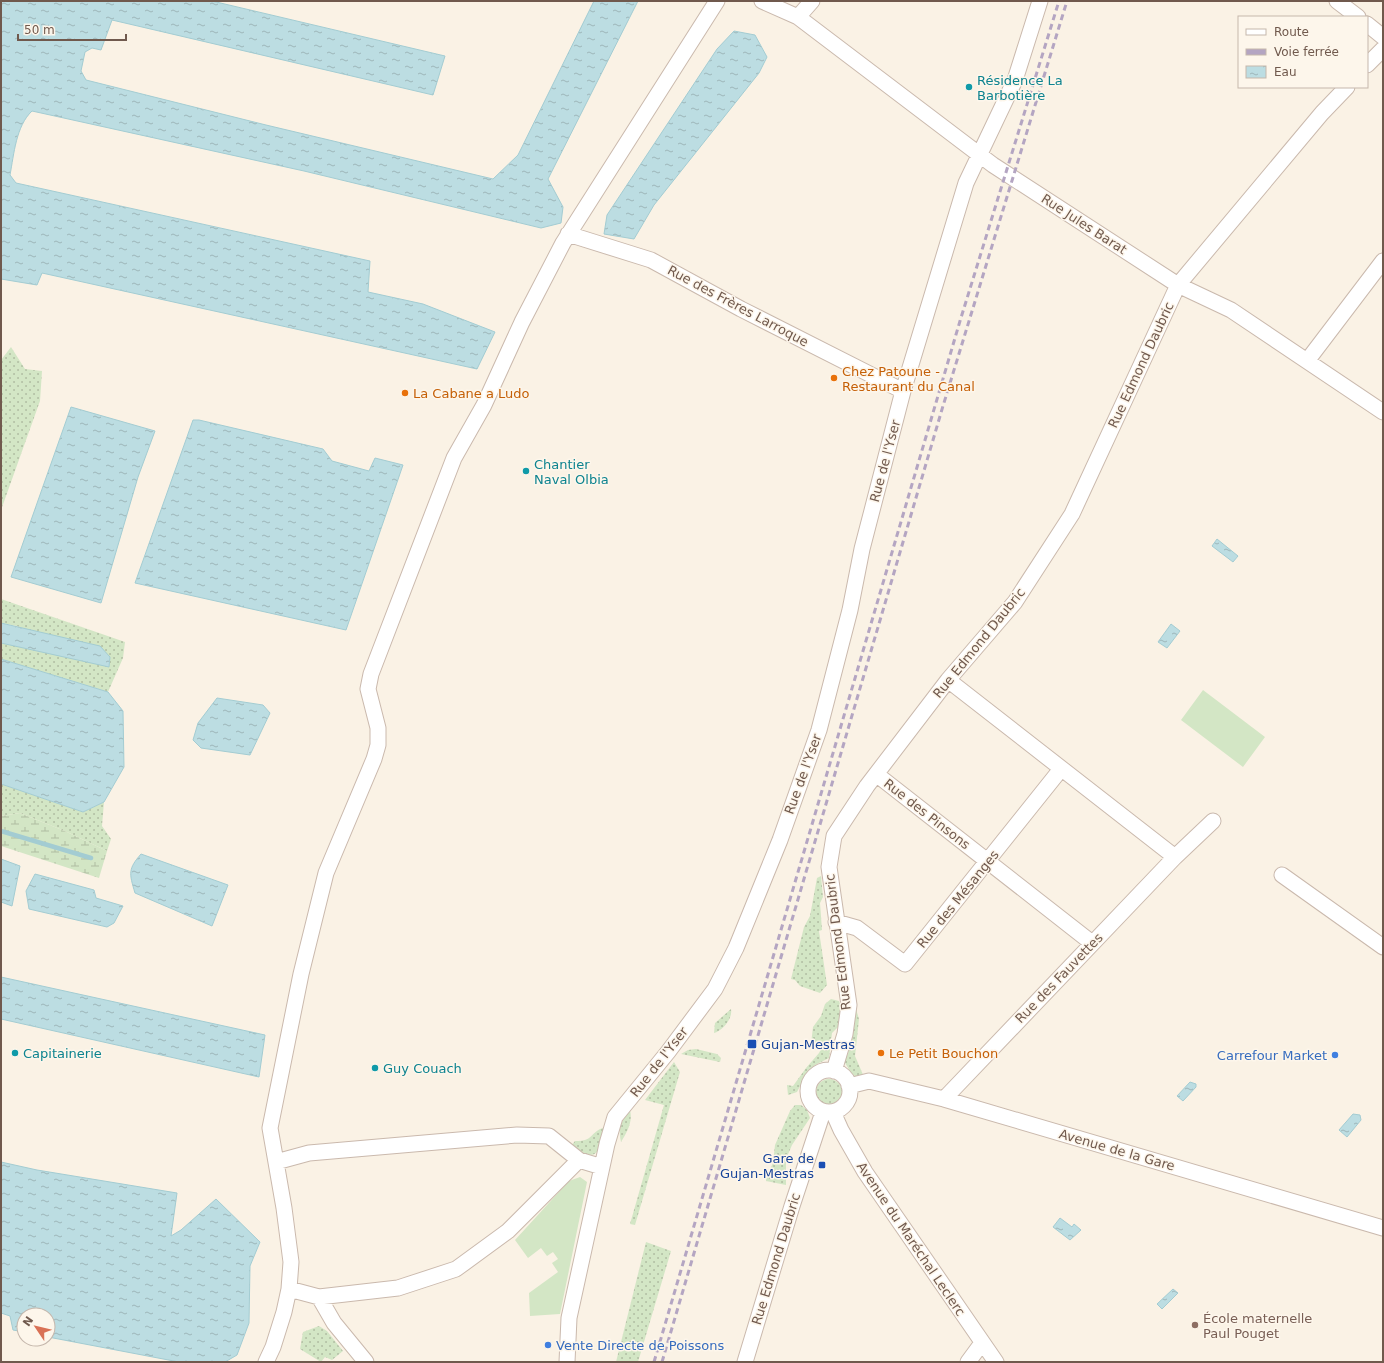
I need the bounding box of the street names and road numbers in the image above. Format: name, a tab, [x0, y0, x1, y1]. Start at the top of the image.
street label: Rue Jules Barat	[1039, 191, 1129, 257]
street label: Rue des Frères Larroque	[665, 262, 811, 350]
street label: Rue Edmond Daubric	[1105, 300, 1177, 430]
street label: Rue de l'Yser	[867, 418, 903, 504]
street label: Rue Edmond Daubric	[930, 585, 1028, 701]
street label: Rue de l'Yser	[782, 731, 825, 816]
street label: Rue des Pinsons	[881, 776, 973, 852]
street label: Rue des Mésanges	[914, 847, 1002, 951]
street label: Rue Edmond Daubric	[822, 873, 854, 1011]
street label: Rue des Fauvettes	[1012, 930, 1106, 1026]
street label: Rue de l'Yser	[627, 1024, 691, 1100]
street label: Avenue de la Gare	[1057, 1126, 1177, 1174]
street label: Avenue du Maréchal Leclerc	[854, 1159, 968, 1319]
street label: Rue Edmond Daubric	[749, 1191, 803, 1327]

